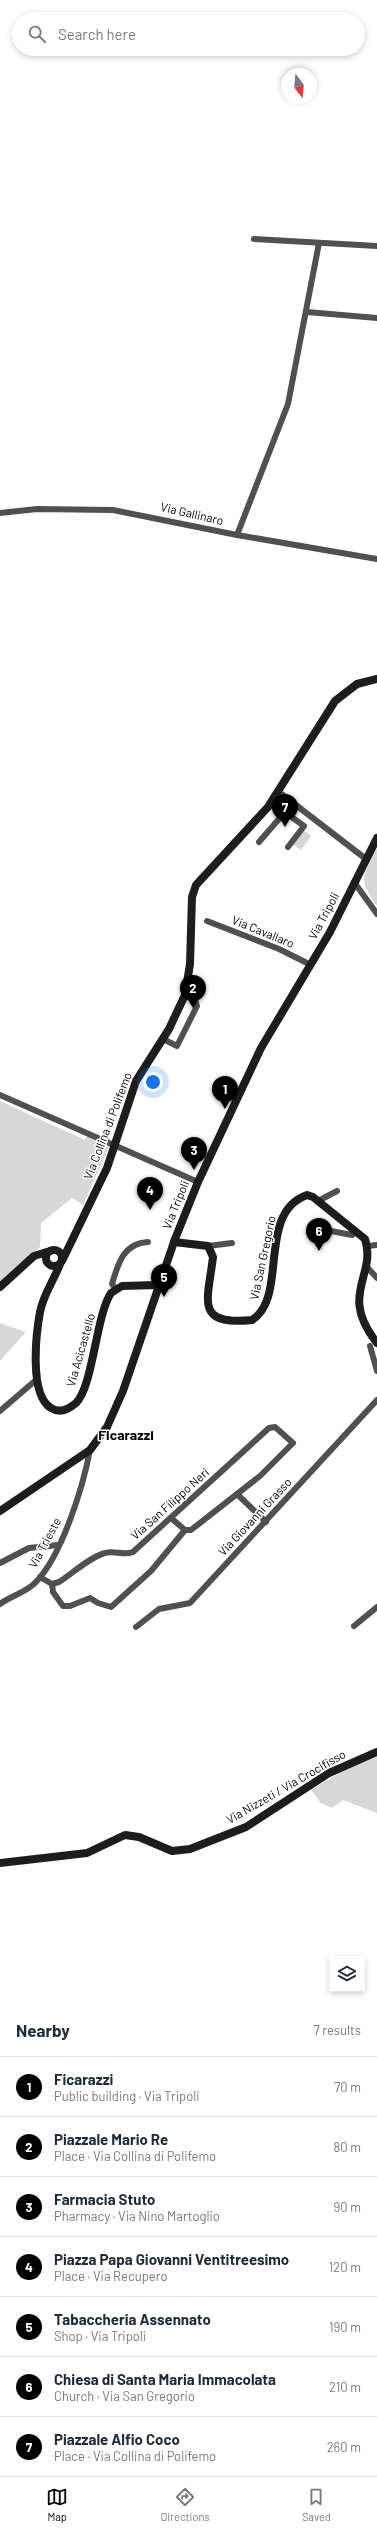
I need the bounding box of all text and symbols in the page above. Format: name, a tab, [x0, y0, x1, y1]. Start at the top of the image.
search box	[12, 12, 365, 56]
icon: search	[26, 23, 48, 45]
text: Search here	[58, 25, 136, 43]
north arrow	[281, 68, 317, 104]
street label: Via Gallinaro	[159, 499, 225, 527]
pin: 7	[272, 794, 298, 827]
street label: Via Tripoli	[305, 890, 341, 941]
street label: Via Cavallaro	[230, 912, 297, 950]
pin: 2	[180, 975, 206, 1008]
street label: Via Collina di Polifemo	[80, 1070, 134, 1181]
your location	[143, 1072, 163, 1092]
pin: 1	[212, 1076, 238, 1109]
pin: 3	[181, 1137, 207, 1170]
pin: 4	[137, 1177, 163, 1210]
street label: Via Tripoli	[159, 1178, 191, 1231]
street label: Via San Gregorio	[246, 1214, 278, 1301]
pin: 6	[306, 1218, 332, 1251]
pin: 5	[151, 1264, 177, 1297]
street label: Via Acicastello	[63, 1311, 97, 1388]
district label: Ficarazzi	[98, 1426, 154, 1443]
street label: Via San Filippo Neri	[127, 1464, 211, 1542]
street label: Via Giovanni Grasso	[215, 1475, 294, 1558]
street label: Via Trieste	[25, 1515, 63, 1570]
street label: Via Nizzeti / Via Crocifisso	[223, 1746, 348, 1826]
map controls	[329, 1956, 365, 1992]
button: layers	[329, 1956, 365, 1992]
text: Nearby	[16, 2020, 70, 2040]
text: 7 results	[314, 2022, 361, 2038]
text: Ficarazzi	[54, 2070, 113, 2088]
text: 1	[27, 2079, 31, 2095]
text: 70 m	[334, 2079, 361, 2095]
text: Public building · Via Tripoli	[54, 2088, 200, 2104]
text: Piazzale Mario Re	[54, 2130, 168, 2148]
text: 2	[25, 2139, 33, 2155]
text: 80 m	[334, 2139, 361, 2155]
text: Place · Via Collina di Polifemo	[54, 2148, 216, 2164]
text: Farmacia Stuto	[54, 2190, 155, 2208]
text: 3	[25, 2199, 33, 2215]
text: 90 m	[334, 2199, 361, 2215]
text: Pharmacy · Via Nino Martoglio	[54, 2208, 220, 2224]
text: Piazza Papa Giovanni Ventitreesimo	[54, 2250, 289, 2268]
text: 4	[25, 2259, 33, 2275]
text: 120 m	[329, 2259, 361, 2275]
text: Place · Via Recupero	[54, 2268, 167, 2284]
text: Tabaccheria Assennato	[54, 2310, 211, 2328]
text: 5	[25, 2319, 33, 2335]
text: 190 m	[329, 2319, 361, 2335]
text: Shop · Via Tripoli	[54, 2328, 146, 2344]
text: Chiesa di Santa Maria Immacolata	[54, 2370, 276, 2388]
text: 6	[26, 2379, 32, 2395]
text: 210 m	[329, 2379, 361, 2395]
text: Church · Via San Gregorio	[54, 2388, 195, 2404]
text: Piazzale Alfio Coco	[54, 2430, 180, 2448]
text: 7	[26, 2439, 32, 2455]
text: 260 m	[327, 2439, 361, 2455]
text: Place · Via Collina di Polifemo	[54, 2448, 216, 2464]
tab: Map	[46, 2486, 68, 2523]
tab: Directions	[160, 2486, 210, 2523]
tab: Saved	[302, 2486, 331, 2523]

